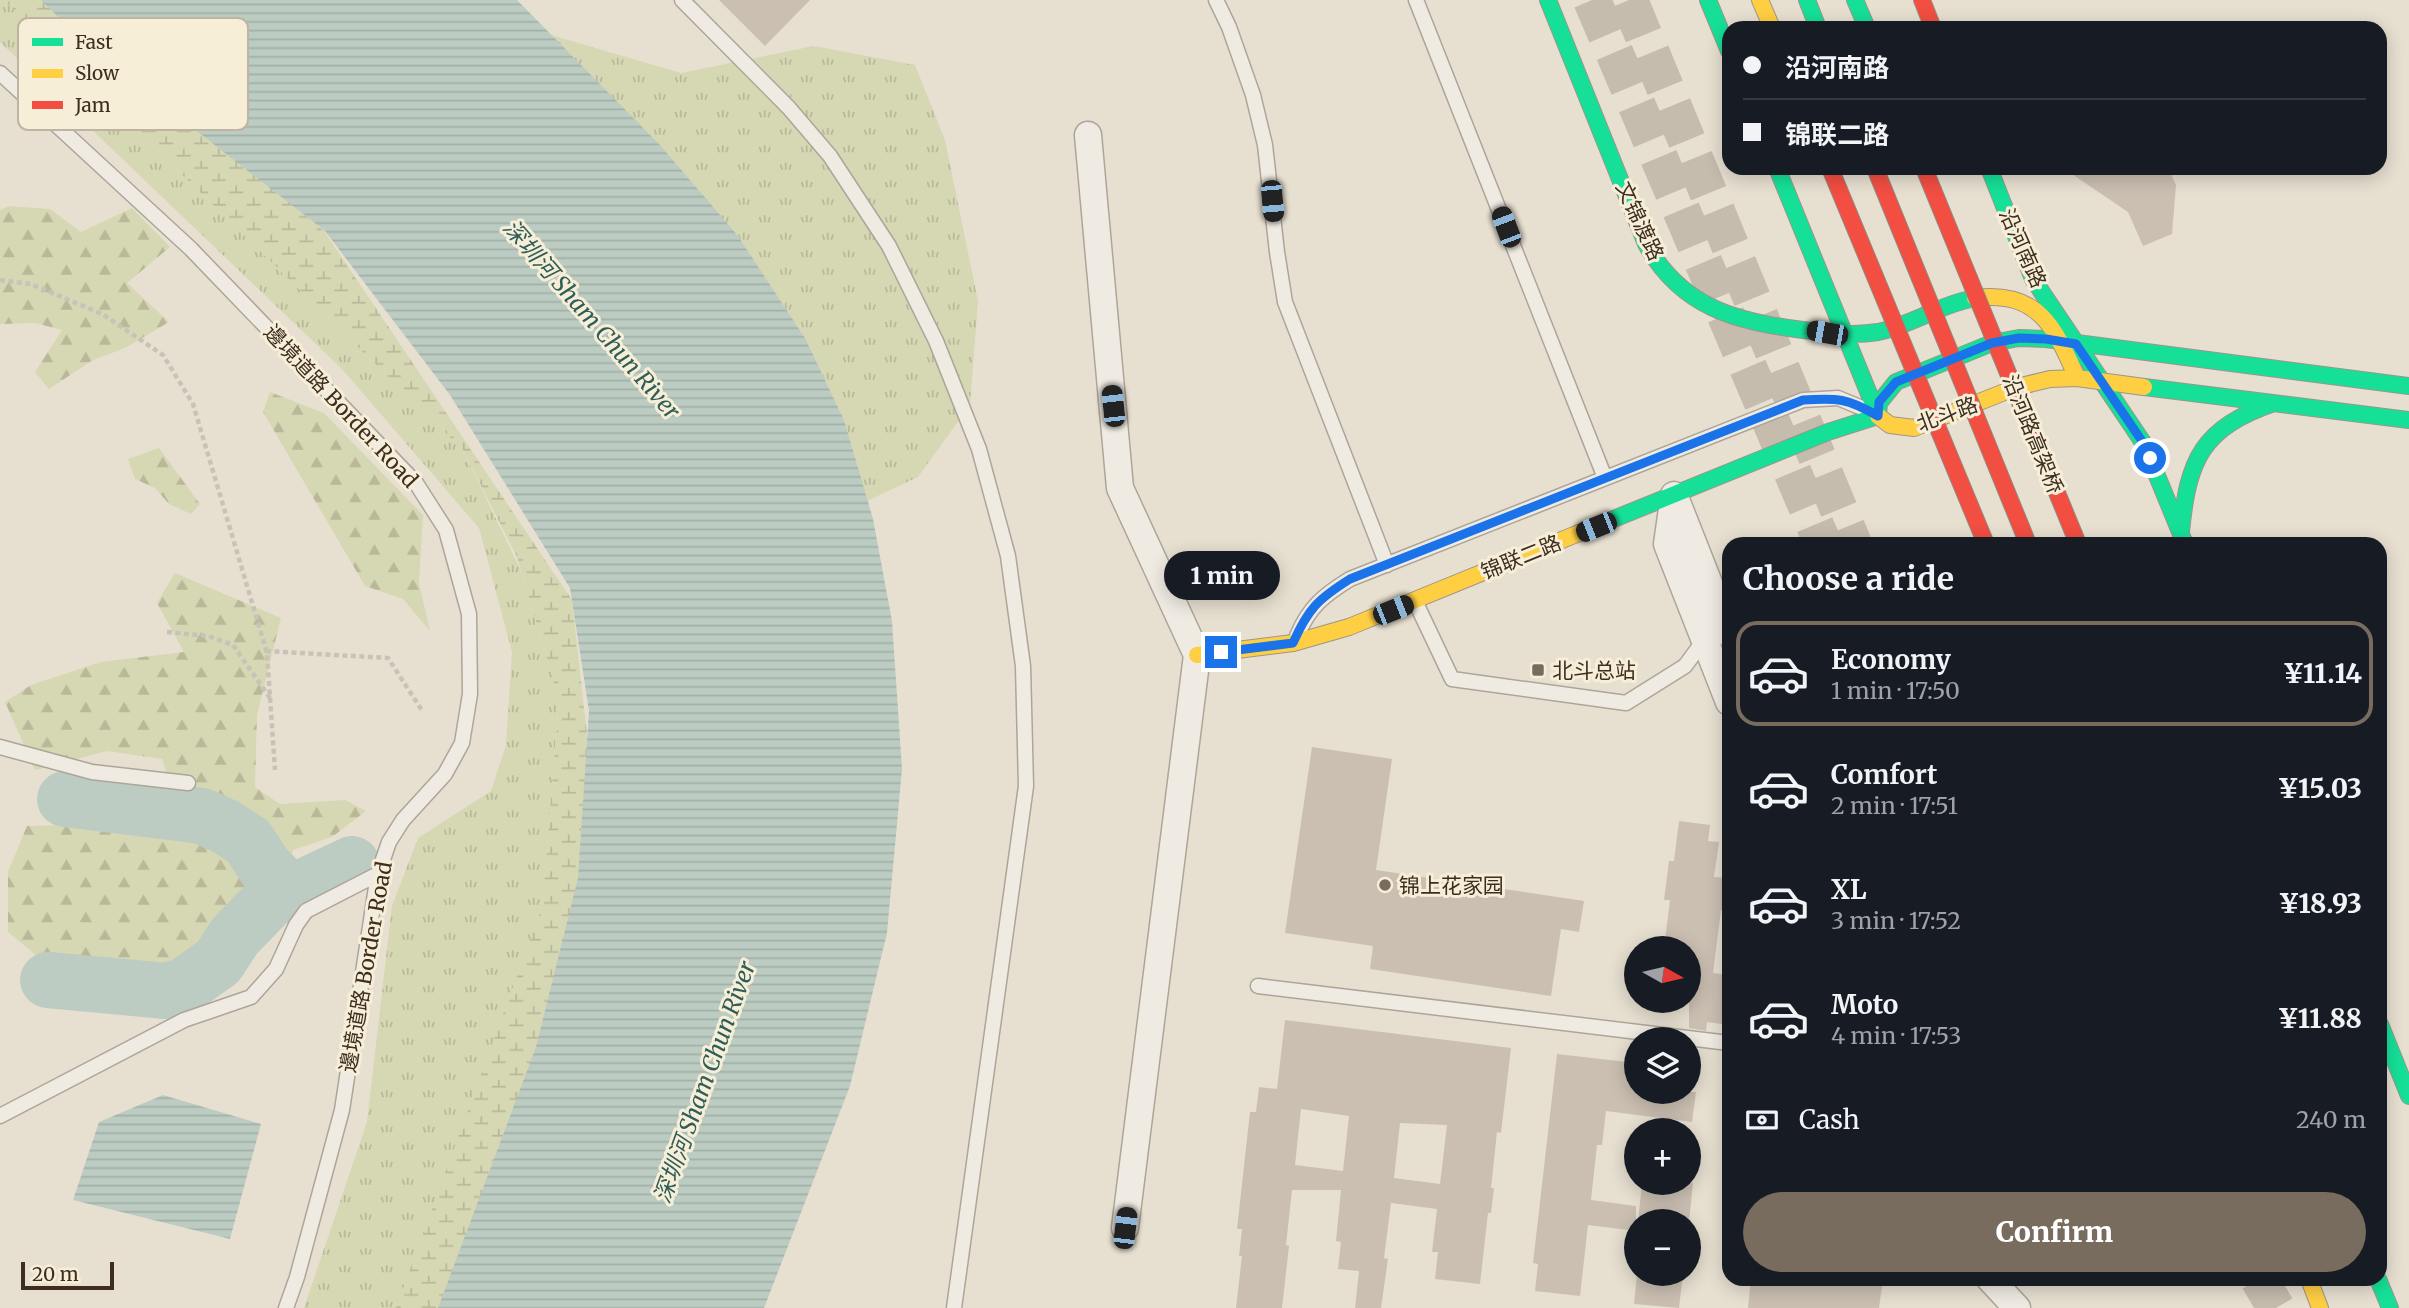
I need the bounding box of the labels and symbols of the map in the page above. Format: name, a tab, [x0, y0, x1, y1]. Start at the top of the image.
legend	[18, 18, 248, 130]
text: Fast	[75, 30, 113, 54]
text: Slow	[75, 61, 120, 85]
text: Jam	[74, 93, 111, 117]
street label: 文锦渡路	[1610, 177, 1670, 265]
car	[1260, 179, 1285, 223]
car	[1489, 204, 1524, 250]
street label: 沿河南路	[1994, 204, 2052, 292]
water label: 深圳河 Sham Chun River	[497, 213, 687, 425]
street label: 邊境道路 Border Road	[258, 319, 424, 494]
car	[1805, 319, 1850, 347]
street label: 沿河路高架桥	[1997, 371, 2069, 497]
car	[1101, 384, 1126, 428]
street label: 北斗路	[1913, 391, 1981, 437]
route start	[2134, 442, 2166, 474]
car	[1573, 509, 1620, 545]
street label: 锦联二路	[1477, 529, 1565, 585]
callout: 1 min	[1163, 550, 1279, 600]
car	[1370, 592, 1417, 628]
route end	[1205, 636, 1237, 668]
place label: 北斗总站	[1552, 657, 1636, 684]
marker: 北斗总站	[1530, 662, 1546, 678]
street label: 邊境道路 Border Road	[334, 859, 398, 1075]
place label: 锦上花家园	[1399, 872, 1504, 899]
marker: 锦上花家园	[1377, 877, 1393, 893]
north arrow	[1624, 936, 1701, 1013]
water label: 深圳河 Sham Chun River	[647, 957, 761, 1207]
car	[1113, 1206, 1138, 1250]
scale bar	[21, 1259, 114, 1291]

